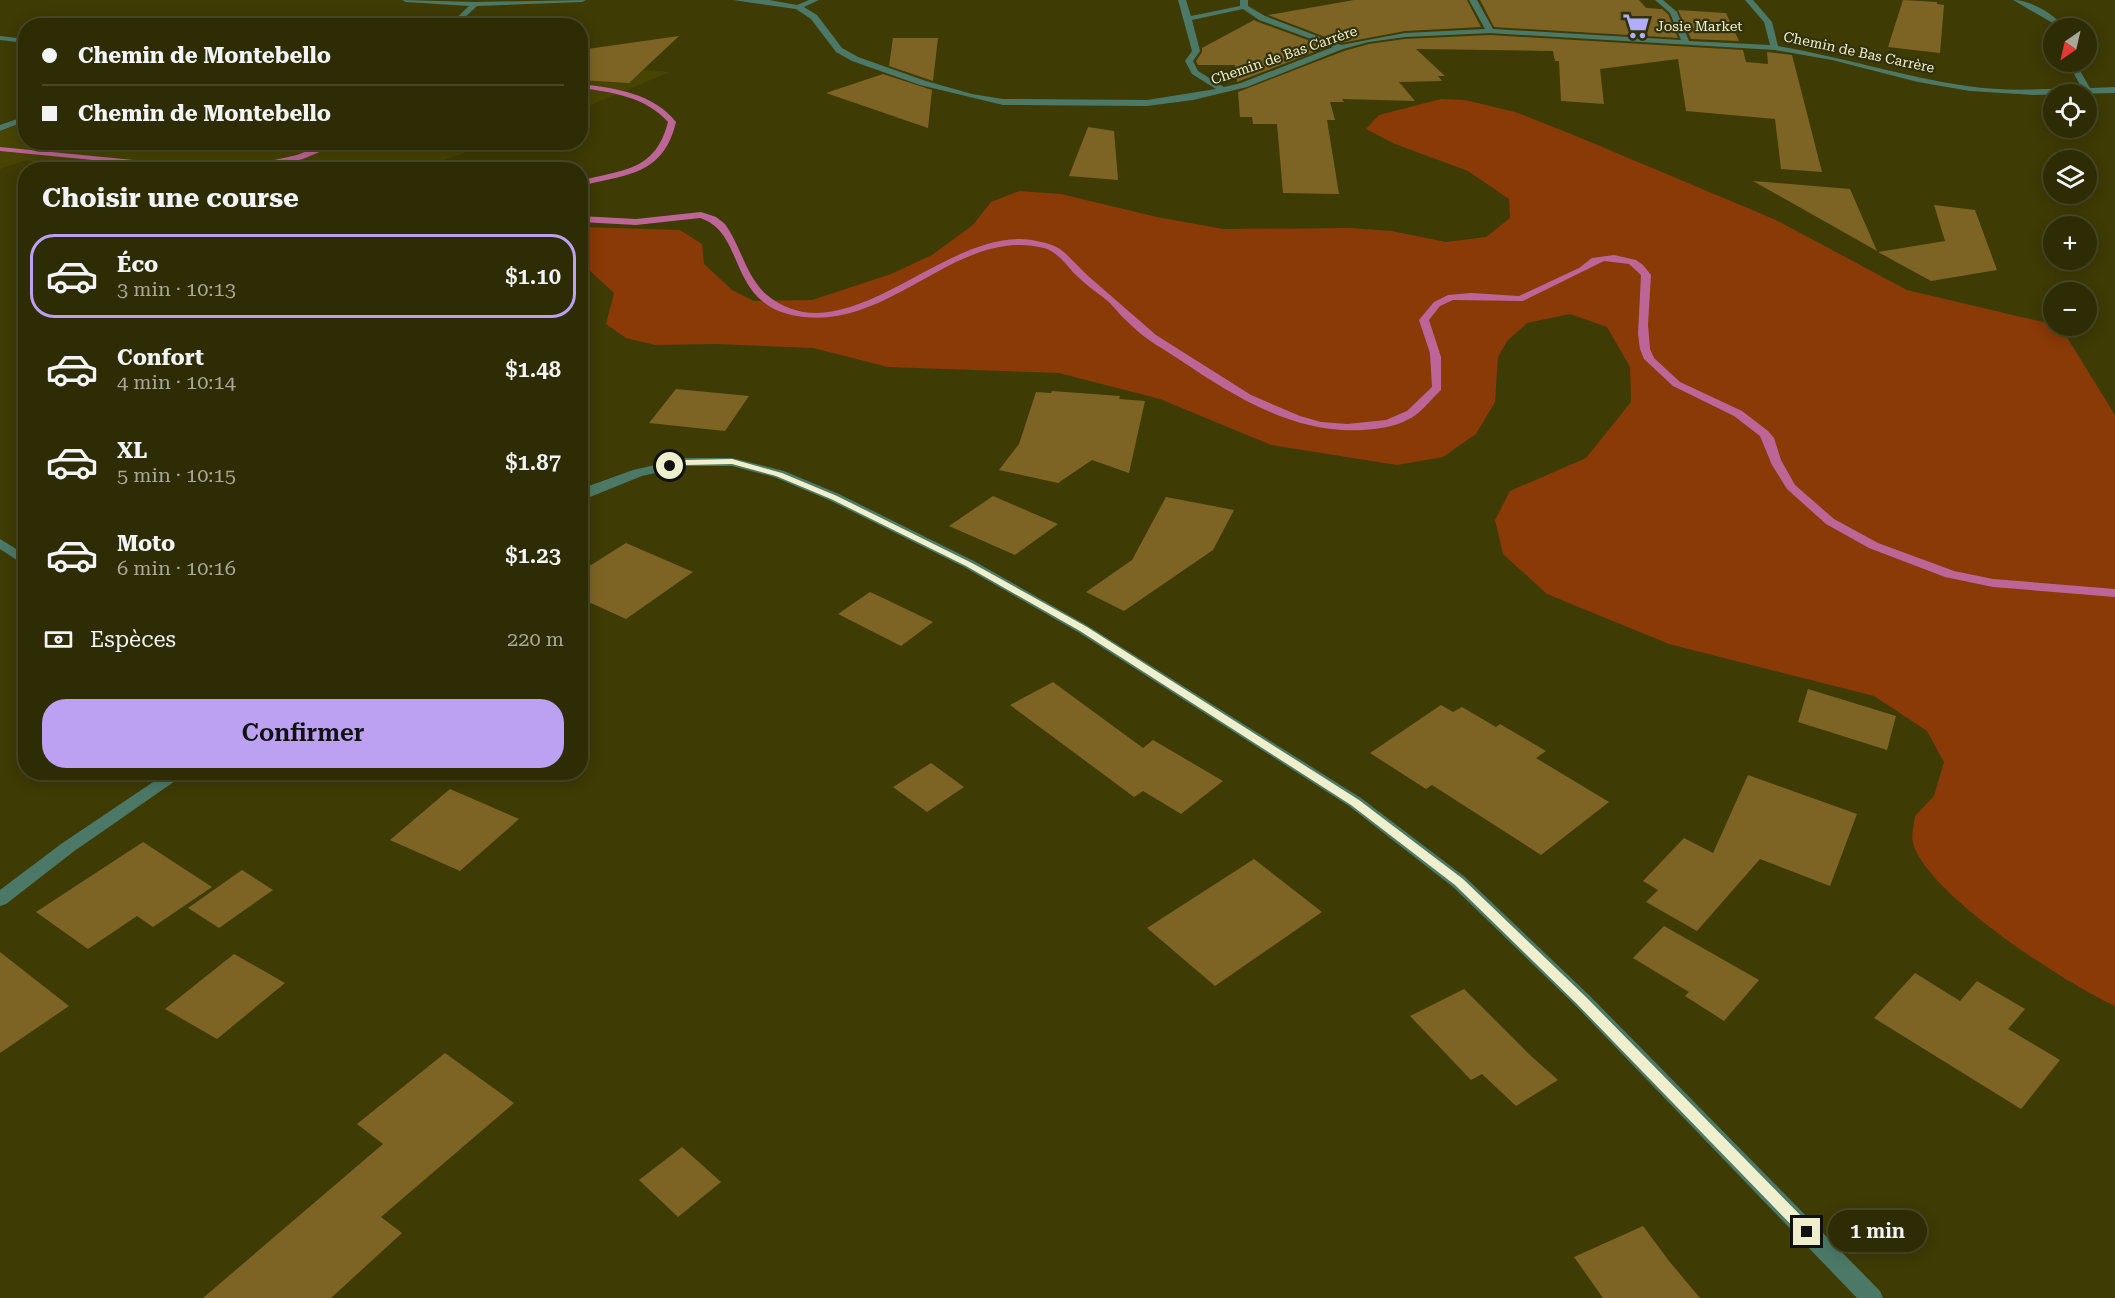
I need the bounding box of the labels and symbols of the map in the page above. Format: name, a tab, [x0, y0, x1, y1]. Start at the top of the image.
supermarket icon: Josie Market	[1621, 11, 1651, 41]
place label: Josie Market	[1656, 18, 1743, 34]
north arrow	[2043, 18, 2097, 72]
street label: Chemin de Bas Carrère	[1209, 22, 1360, 88]
street label: Chemin de Bas Carrère	[1782, 28, 1936, 76]
route start	[656, 452, 683, 479]
callout: 1 min	[1828, 1211, 1927, 1253]
route end	[1793, 1218, 1820, 1245]

